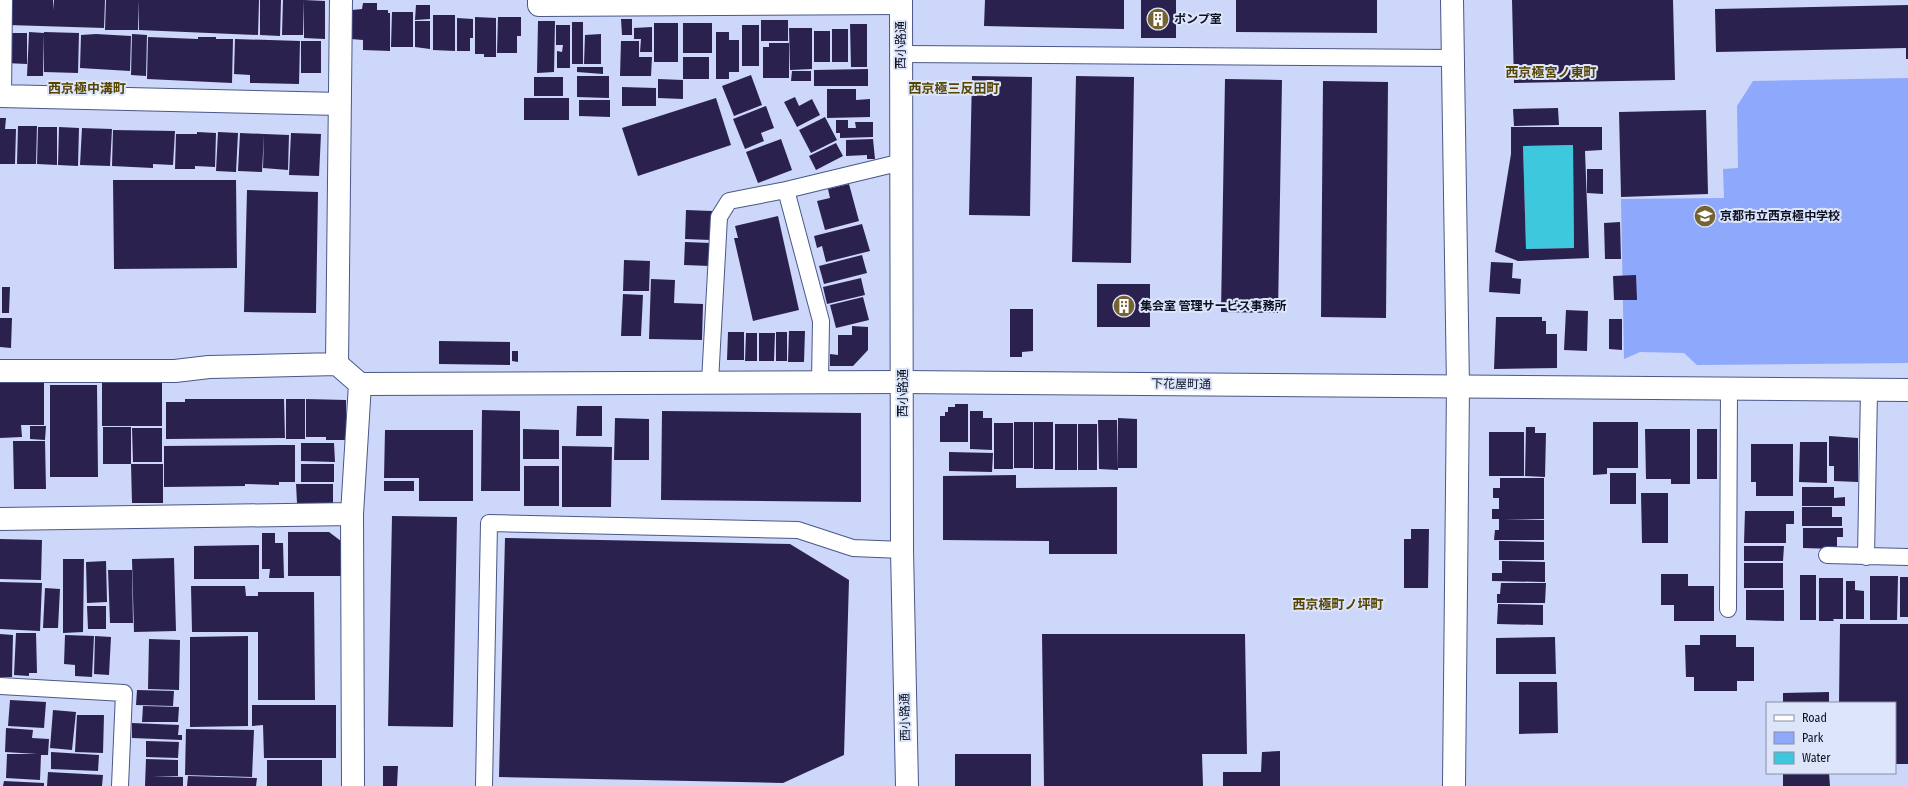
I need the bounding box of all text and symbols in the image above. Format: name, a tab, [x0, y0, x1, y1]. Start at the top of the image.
building icon: ポンプ室	[1145, 6, 1171, 32]
place label: ポンプ室	[1174, 12, 1222, 26]
street label: 西小路通	[894, 21, 908, 69]
district label: 西京極宮ノ東町	[1505, 65, 1597, 80]
district label: 西京極中溝町	[48, 81, 126, 96]
district label: 西京極三反田町	[908, 81, 1000, 96]
school or university icon: 京都市立西京極中学校	[1692, 203, 1718, 229]
place label: 京都市立西京極中学校	[1720, 209, 1840, 223]
building icon: 集会室 管理サービス事務所	[1111, 293, 1137, 319]
place label: 集会室 管理サービス事務所	[1140, 299, 1287, 313]
street label: 西小路通	[896, 369, 910, 417]
street label: 下花屋町通	[1151, 376, 1211, 392]
district label: 西京極町ノ坪町	[1292, 597, 1384, 612]
street label: 西小路通	[898, 693, 912, 741]
legend	[1766, 702, 1896, 774]
text: Road	[1802, 711, 1827, 725]
text: Park	[1802, 731, 1824, 745]
text: Water	[1802, 751, 1831, 765]

